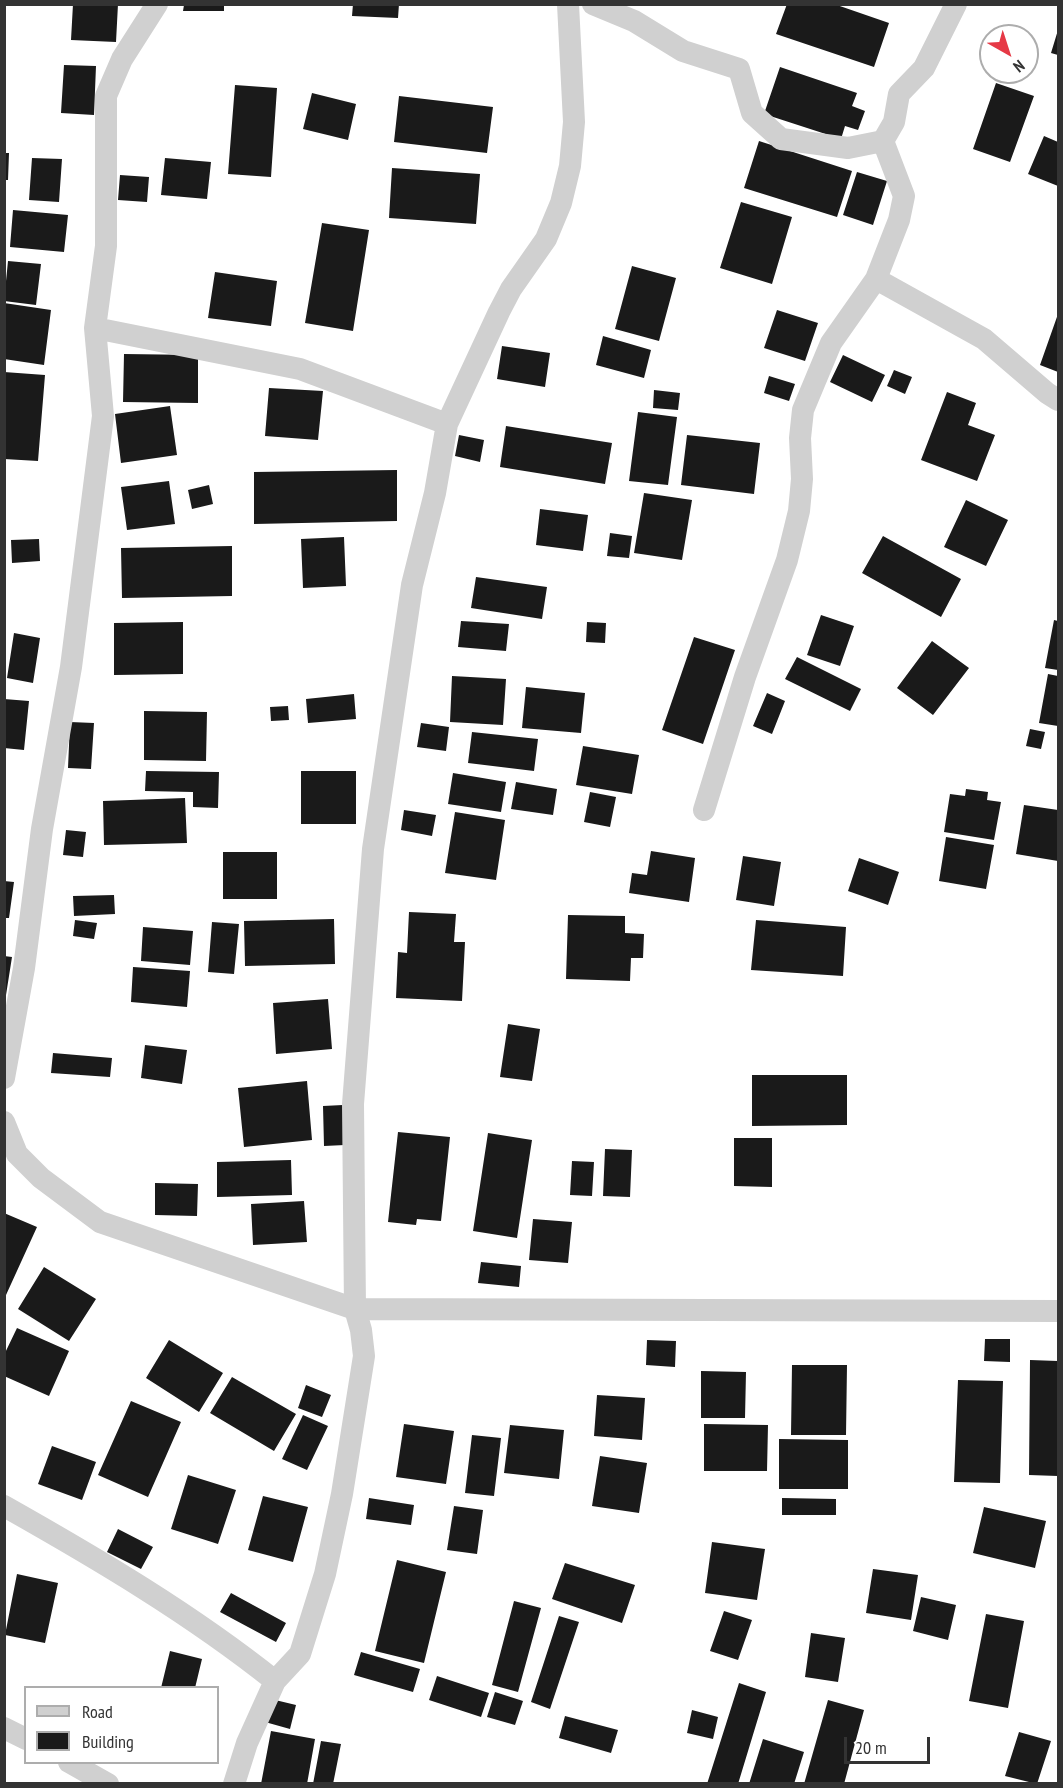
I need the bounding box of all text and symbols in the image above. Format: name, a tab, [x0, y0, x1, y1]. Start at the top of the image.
north arrow	[979, 24, 1039, 84]
text: N	[1009, 56, 1029, 77]
legend	[24, 1686, 219, 1764]
text: Road	[82, 1700, 113, 1723]
scale bar	[847, 1725, 932, 1763]
text: Building	[82, 1730, 134, 1753]
text: 20 m	[855, 1736, 887, 1759]

